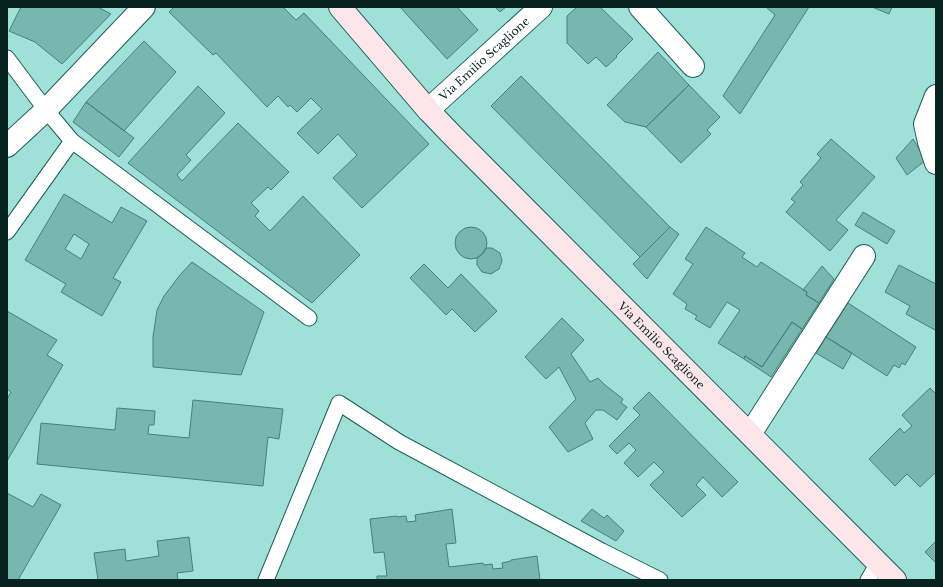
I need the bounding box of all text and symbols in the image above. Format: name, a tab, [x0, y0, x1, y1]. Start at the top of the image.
street label: Via Emilio Scaglione	[436, 14, 532, 104]
street label: Via Emilio Scaglione	[615, 298, 708, 392]

